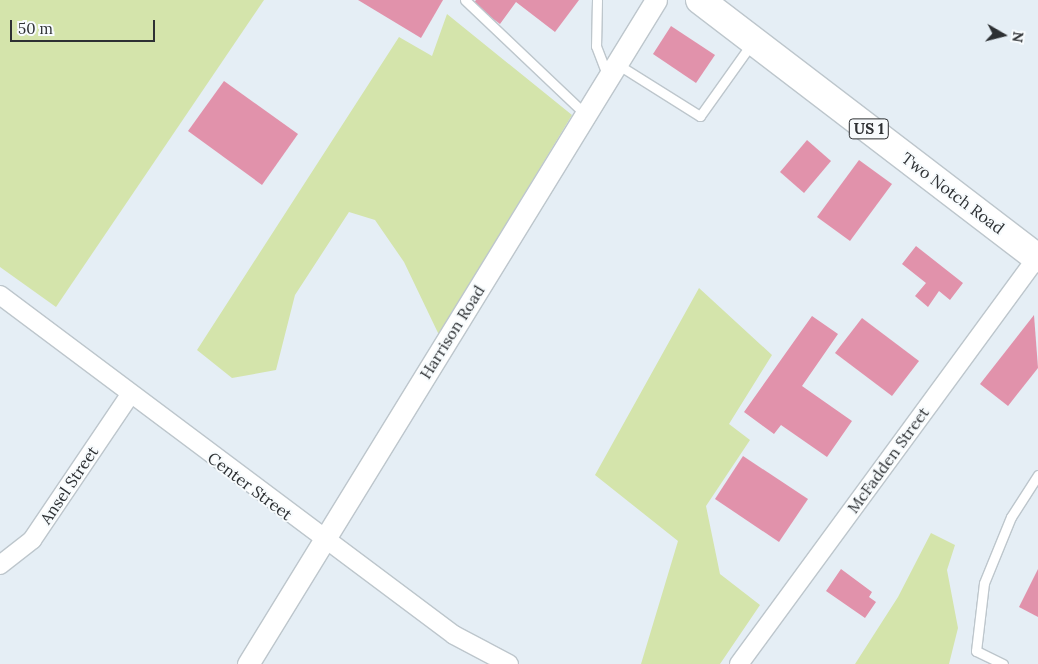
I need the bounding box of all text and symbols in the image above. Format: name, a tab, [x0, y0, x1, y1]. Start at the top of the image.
scale bar	[12, 10, 158, 42]
north arrow	[978, 10, 1028, 60]
text: 50 m	[18, 19, 53, 38]
text: N	[1008, 30, 1028, 44]
road number: US 1	[848, 116, 890, 142]
street label: Two Notch Road	[898, 148, 1008, 238]
street label: Harrison Road	[416, 282, 488, 382]
street label: McFadden Street	[843, 403, 933, 517]
street label: Ansel Street	[36, 442, 102, 528]
street label: Center Street	[204, 448, 296, 524]

